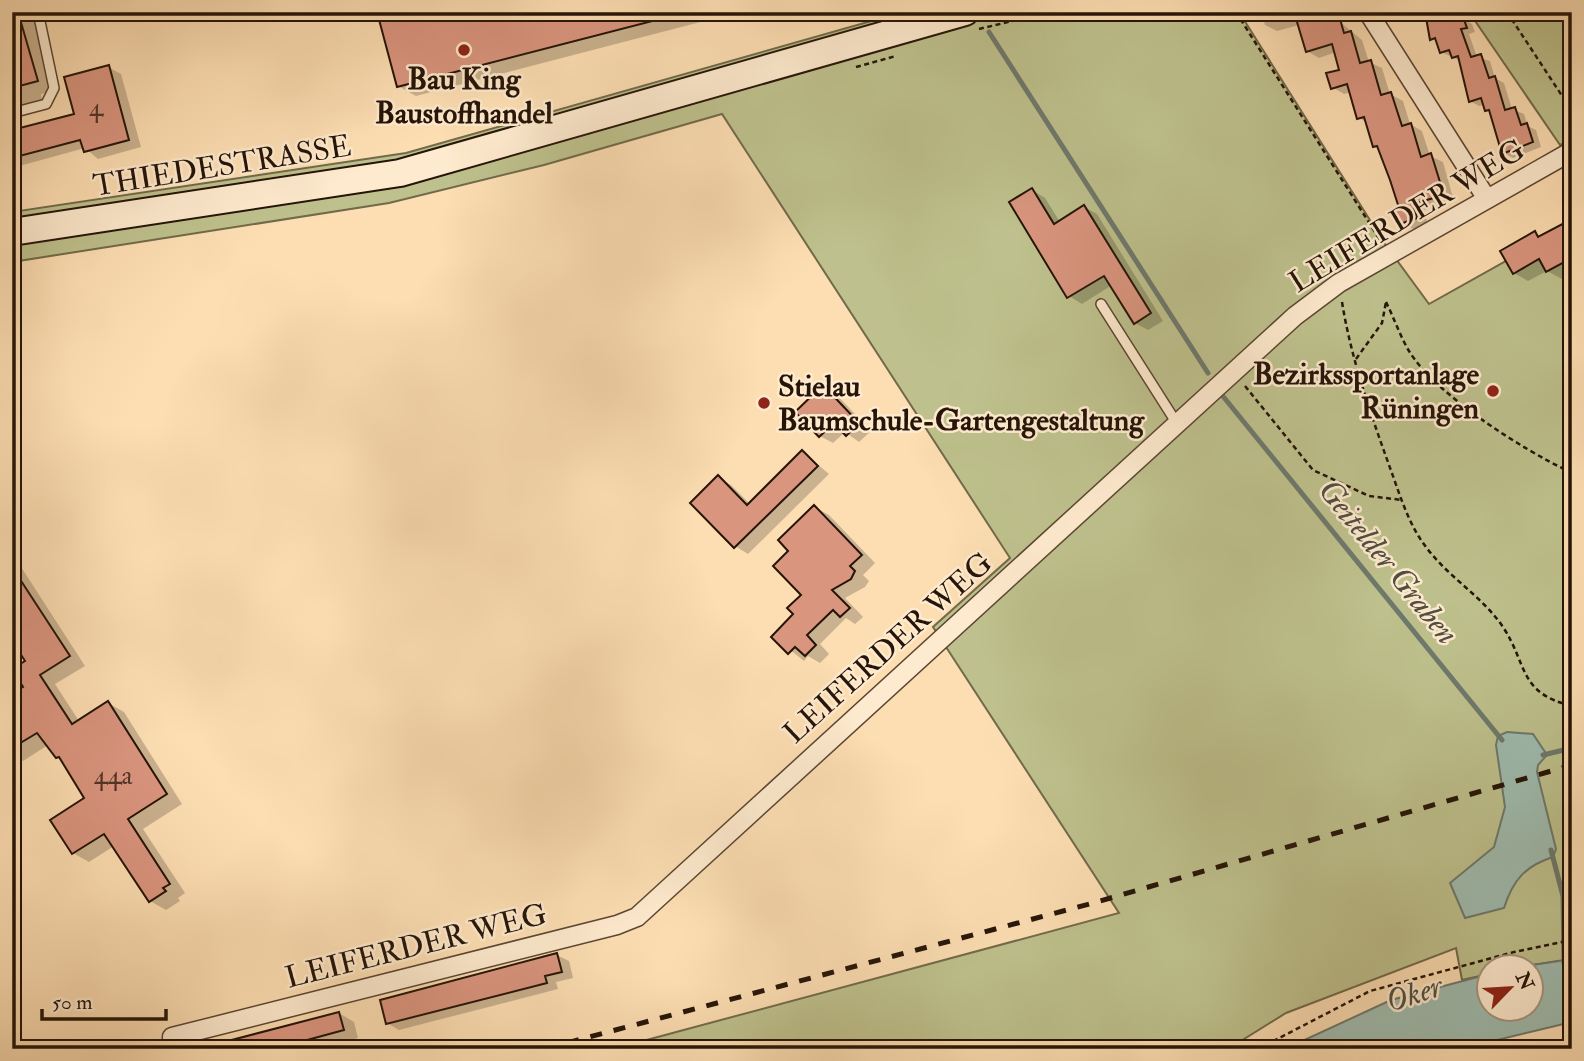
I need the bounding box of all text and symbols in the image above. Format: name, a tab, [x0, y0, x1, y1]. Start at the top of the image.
marker: Bau King Baustoffhandel	[456, 42, 472, 58]
place label: Bau King Baustoffhandel	[375, 61, 553, 132]
house number: 4	[89, 92, 104, 124]
street label: THIEDESTRASSE	[90, 127, 354, 205]
street label: LEIFERDER WEG	[1283, 131, 1531, 301]
place label: Bezirkssportanlage Rüningen	[1253, 356, 1480, 427]
place label: Stielau Baumschule-Gartengestaltung	[778, 368, 1145, 439]
marker: Bezirkssportanlage Rüningen	[1485, 383, 1501, 399]
marker: Stielau Baumschule-Gartengestaltung	[756, 395, 772, 411]
water label: Geitelder Graben	[1309, 471, 1467, 653]
street label: LEIFERDER WEG	[776, 545, 1000, 751]
house number: 44a	[94, 760, 133, 792]
street label: LEIFERDER WEG	[281, 896, 551, 996]
north arrow	[1476, 953, 1546, 1023]
water label: Oker	[1381, 965, 1449, 1022]
text: N	[1510, 968, 1539, 995]
scale bar	[42, 977, 166, 1021]
text: 50 m	[52, 989, 93, 1016]

